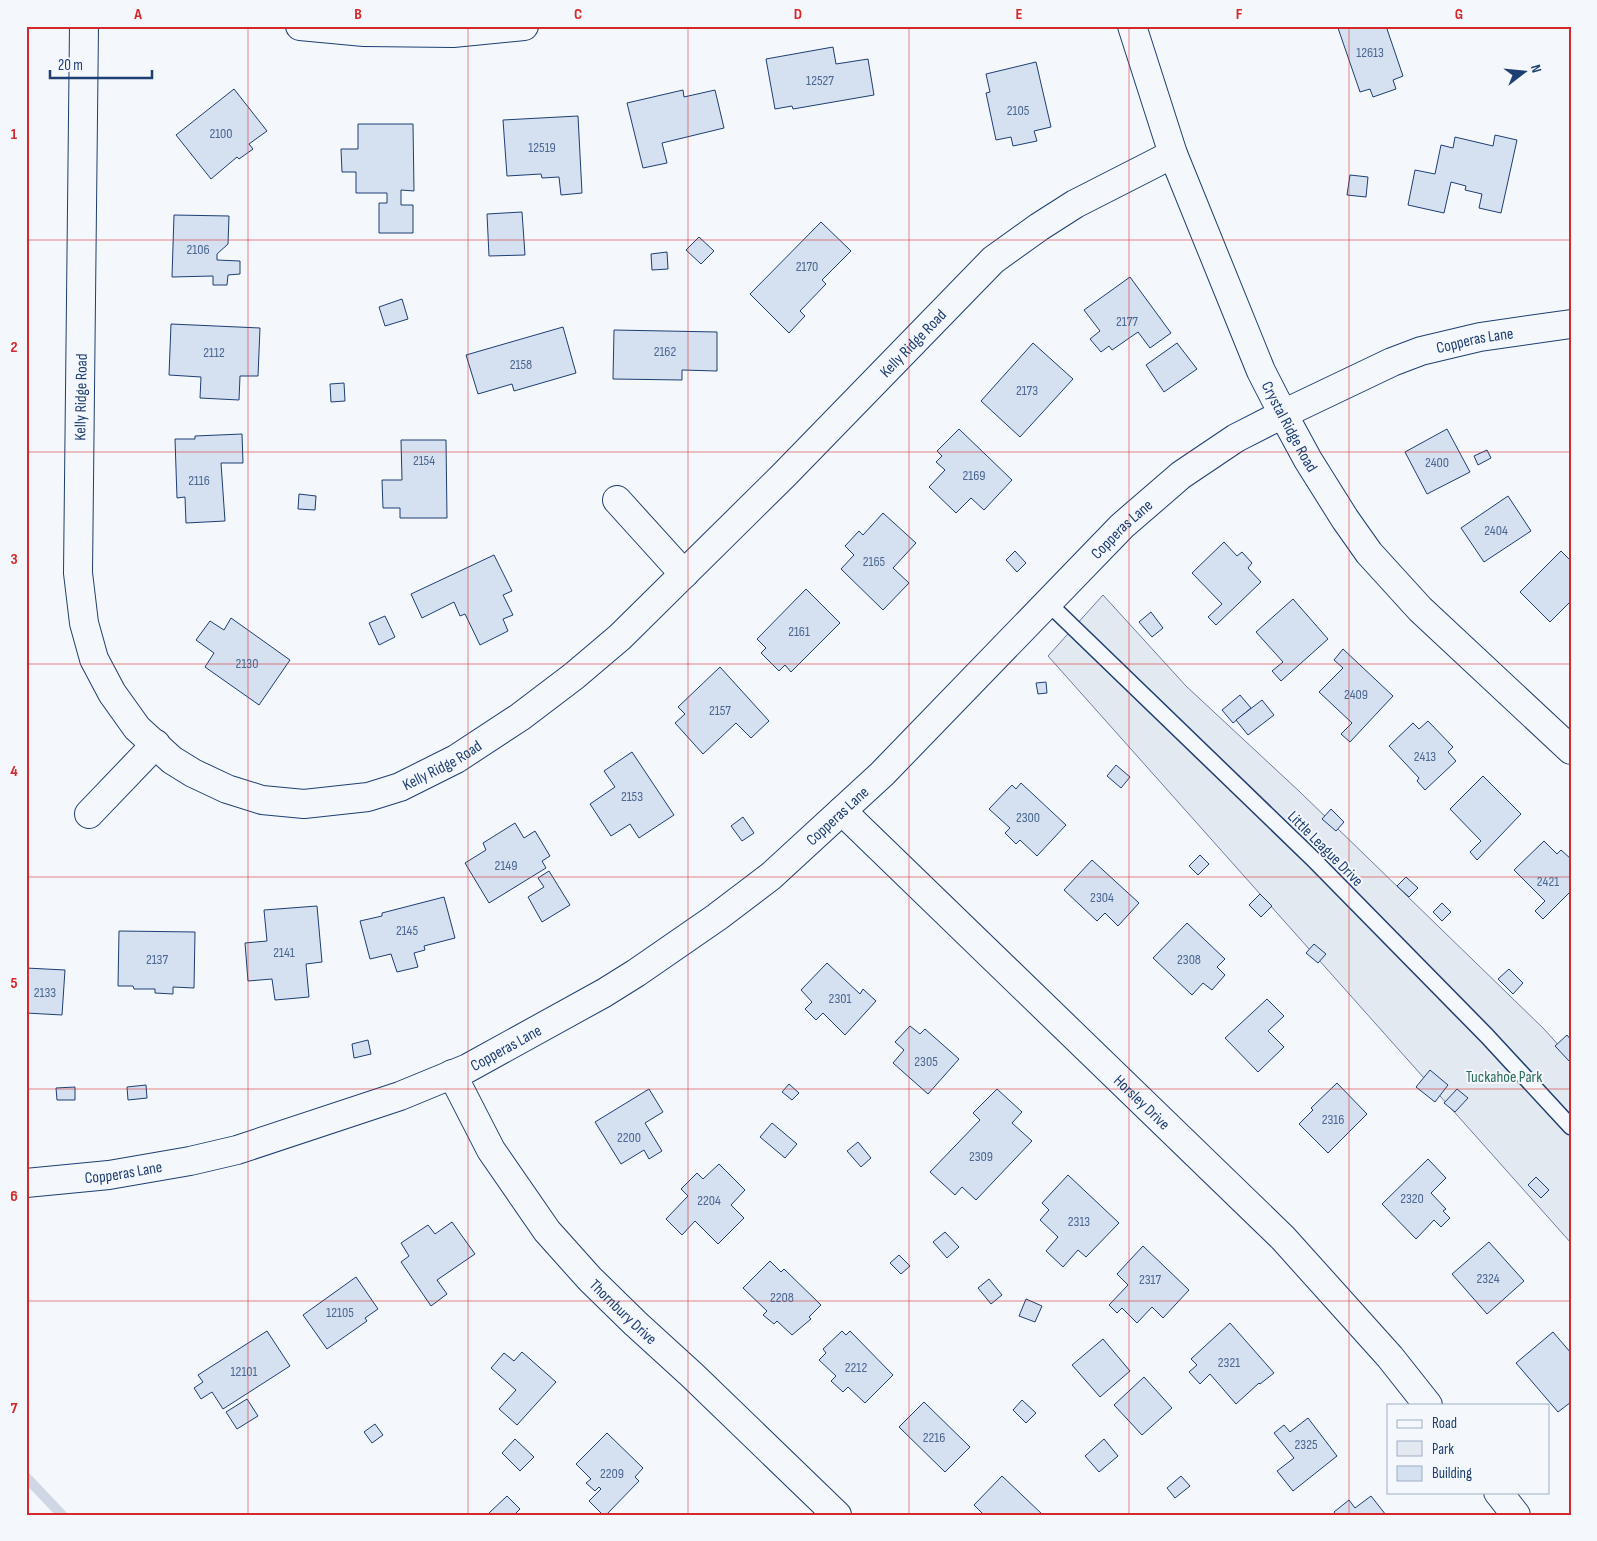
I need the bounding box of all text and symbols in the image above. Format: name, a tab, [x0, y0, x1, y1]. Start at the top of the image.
text: A	[133, 5, 142, 24]
text: B	[354, 5, 362, 24]
text: C	[574, 5, 582, 24]
text: D	[794, 5, 802, 24]
text: E	[1016, 5, 1023, 24]
text: F	[1236, 5, 1243, 24]
text: G	[1455, 5, 1463, 24]
house number: 12613	[1356, 44, 1384, 61]
scale bar	[50, 48, 152, 80]
north arrow	[1500, 48, 1550, 98]
text: 20 m	[58, 56, 83, 75]
text: N	[1527, 63, 1545, 74]
house number: 12527	[806, 72, 834, 89]
house number: 2105	[1007, 102, 1030, 119]
text: 1	[11, 125, 18, 144]
house number: 2100	[209, 125, 233, 142]
house number: 12519	[528, 139, 556, 156]
house number: 2106	[186, 241, 210, 258]
house number: 2170	[796, 258, 818, 275]
street label: Kelly Ridge Road	[876, 306, 951, 382]
house number: 2177	[1116, 313, 1138, 330]
street label: Copperas Lane	[1435, 324, 1515, 358]
text: 2	[10, 338, 18, 357]
house number: 2162	[654, 343, 677, 360]
house number: 2112	[203, 344, 225, 361]
street label: Kelly Ridge Road	[71, 353, 92, 441]
house number: 2158	[510, 356, 532, 373]
street label: Crystal Ridge Road	[1257, 378, 1321, 476]
house number: 2173	[1016, 382, 1038, 399]
house number: 2154	[413, 452, 435, 469]
house number: 2400	[1425, 454, 1449, 471]
house number: 2169	[963, 467, 985, 484]
house number: 2116	[188, 472, 210, 489]
street label: Copperas Lane	[1087, 496, 1157, 563]
house number: 2404	[1484, 522, 1508, 539]
text: 3	[10, 550, 18, 569]
house number: 2165	[863, 553, 886, 570]
house number: 2161	[788, 623, 810, 640]
house number: 2130	[236, 655, 258, 672]
house number: 2409	[1344, 686, 1368, 703]
house number: 2157	[709, 702, 731, 719]
street label: Kelly Ridge Road	[400, 737, 486, 795]
house number: 2413	[1414, 748, 1436, 765]
text: 4	[10, 762, 18, 781]
street label: Copperas Lane	[803, 783, 873, 850]
house number: 2153	[621, 788, 643, 805]
street label: Little League Drive	[1283, 807, 1367, 891]
house number: 2300	[1016, 809, 1040, 826]
house number: 2149	[495, 857, 517, 874]
house number: 2421	[1537, 873, 1559, 890]
house number: 2304	[1090, 889, 1114, 906]
house number: 2145	[396, 922, 418, 939]
house number: 2141	[273, 944, 295, 961]
house number: 2137	[146, 951, 168, 968]
house number: 2308	[1177, 951, 1201, 968]
text: 5	[10, 974, 18, 993]
house number: 2133	[34, 984, 56, 1001]
house number: 2301	[829, 990, 851, 1007]
street label: Copperas Lane	[467, 1021, 545, 1076]
house number: 2305	[914, 1053, 938, 1070]
park label: Tuckahoe Park	[1466, 1068, 1542, 1087]
street label: Horsley Drive	[1109, 1071, 1173, 1134]
house number: 2316	[1322, 1111, 1344, 1128]
house number: 2200	[617, 1129, 641, 1146]
house number: 2309	[969, 1148, 993, 1165]
street label: Copperas Lane	[84, 1158, 164, 1188]
text: 6	[10, 1187, 18, 1206]
house number: 2320	[1400, 1190, 1424, 1207]
house number: 2204	[697, 1192, 721, 1209]
house number: 2313	[1068, 1213, 1090, 1230]
house number: 2324	[1476, 1270, 1500, 1287]
house number: 2317	[1139, 1271, 1161, 1288]
street label: Thornbury Drive	[585, 1276, 660, 1349]
house number: 2208	[770, 1289, 794, 1306]
house number: 12105	[326, 1304, 354, 1321]
house number: 2321	[1218, 1354, 1240, 1371]
house number: 2212	[845, 1359, 867, 1376]
house number: 12101	[231, 1363, 258, 1380]
text: 7	[11, 1399, 18, 1418]
legend	[1387, 1404, 1550, 1494]
text: Road	[1432, 1414, 1457, 1433]
house number: 2216	[923, 1429, 945, 1446]
house number: 2325	[1294, 1436, 1318, 1453]
text: Park	[1432, 1440, 1454, 1459]
text: Building	[1432, 1464, 1472, 1483]
house number: 2209	[600, 1465, 624, 1482]

